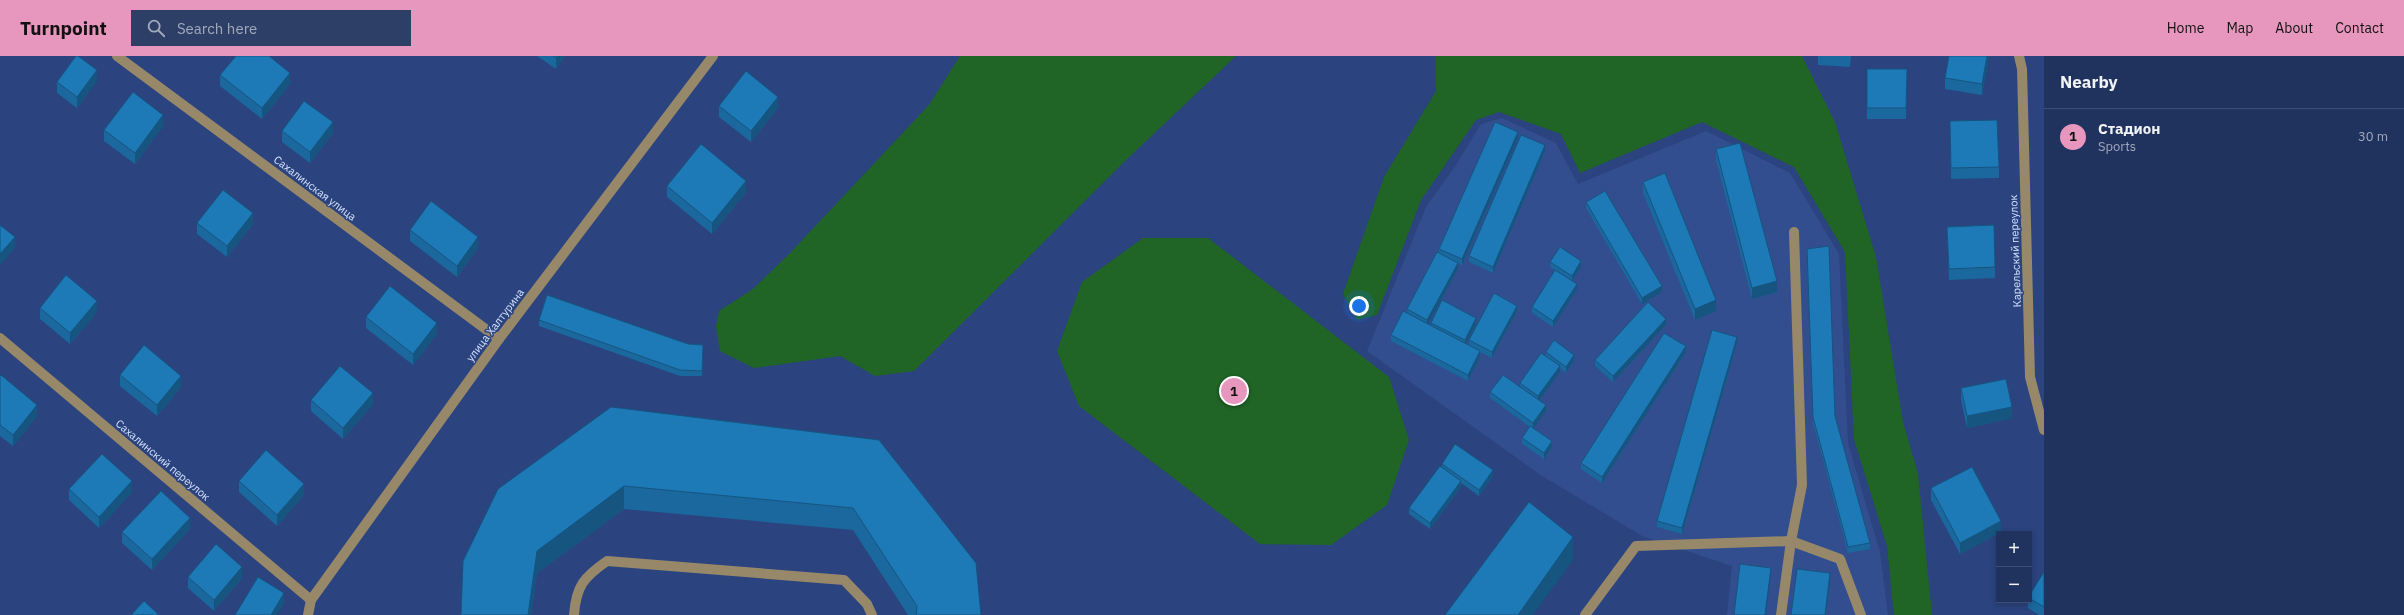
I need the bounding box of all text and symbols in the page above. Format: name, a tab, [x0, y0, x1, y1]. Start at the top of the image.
search box	[131, 10, 411, 46]
text: Turnpoint	[20, 16, 107, 40]
icon: search	[145, 17, 167, 39]
text: Search here	[177, 19, 257, 38]
text: Home	[2167, 19, 2204, 37]
text: Map	[2226, 19, 2253, 37]
text: About	[2275, 19, 2313, 37]
text: Contact	[2335, 19, 2384, 37]
text: Nearby	[2060, 71, 2118, 93]
text: Стадион	[2098, 119, 2160, 138]
text: 1	[2069, 128, 2077, 145]
text: 30 m	[2358, 128, 2388, 145]
text: Sports	[2098, 138, 2136, 155]
street label: Сахалинская улица	[271, 152, 359, 224]
street label: Карельский переулок	[2006, 194, 2024, 308]
street label: улица Халтурина	[463, 286, 527, 364]
your location	[1349, 296, 1369, 316]
pin: 1	[1221, 376, 1247, 406]
street label: Сахалинский переулок	[113, 416, 213, 504]
map controls	[1996, 531, 2032, 603]
button: +	[1996, 531, 2032, 567]
button: −	[1996, 567, 2032, 603]

